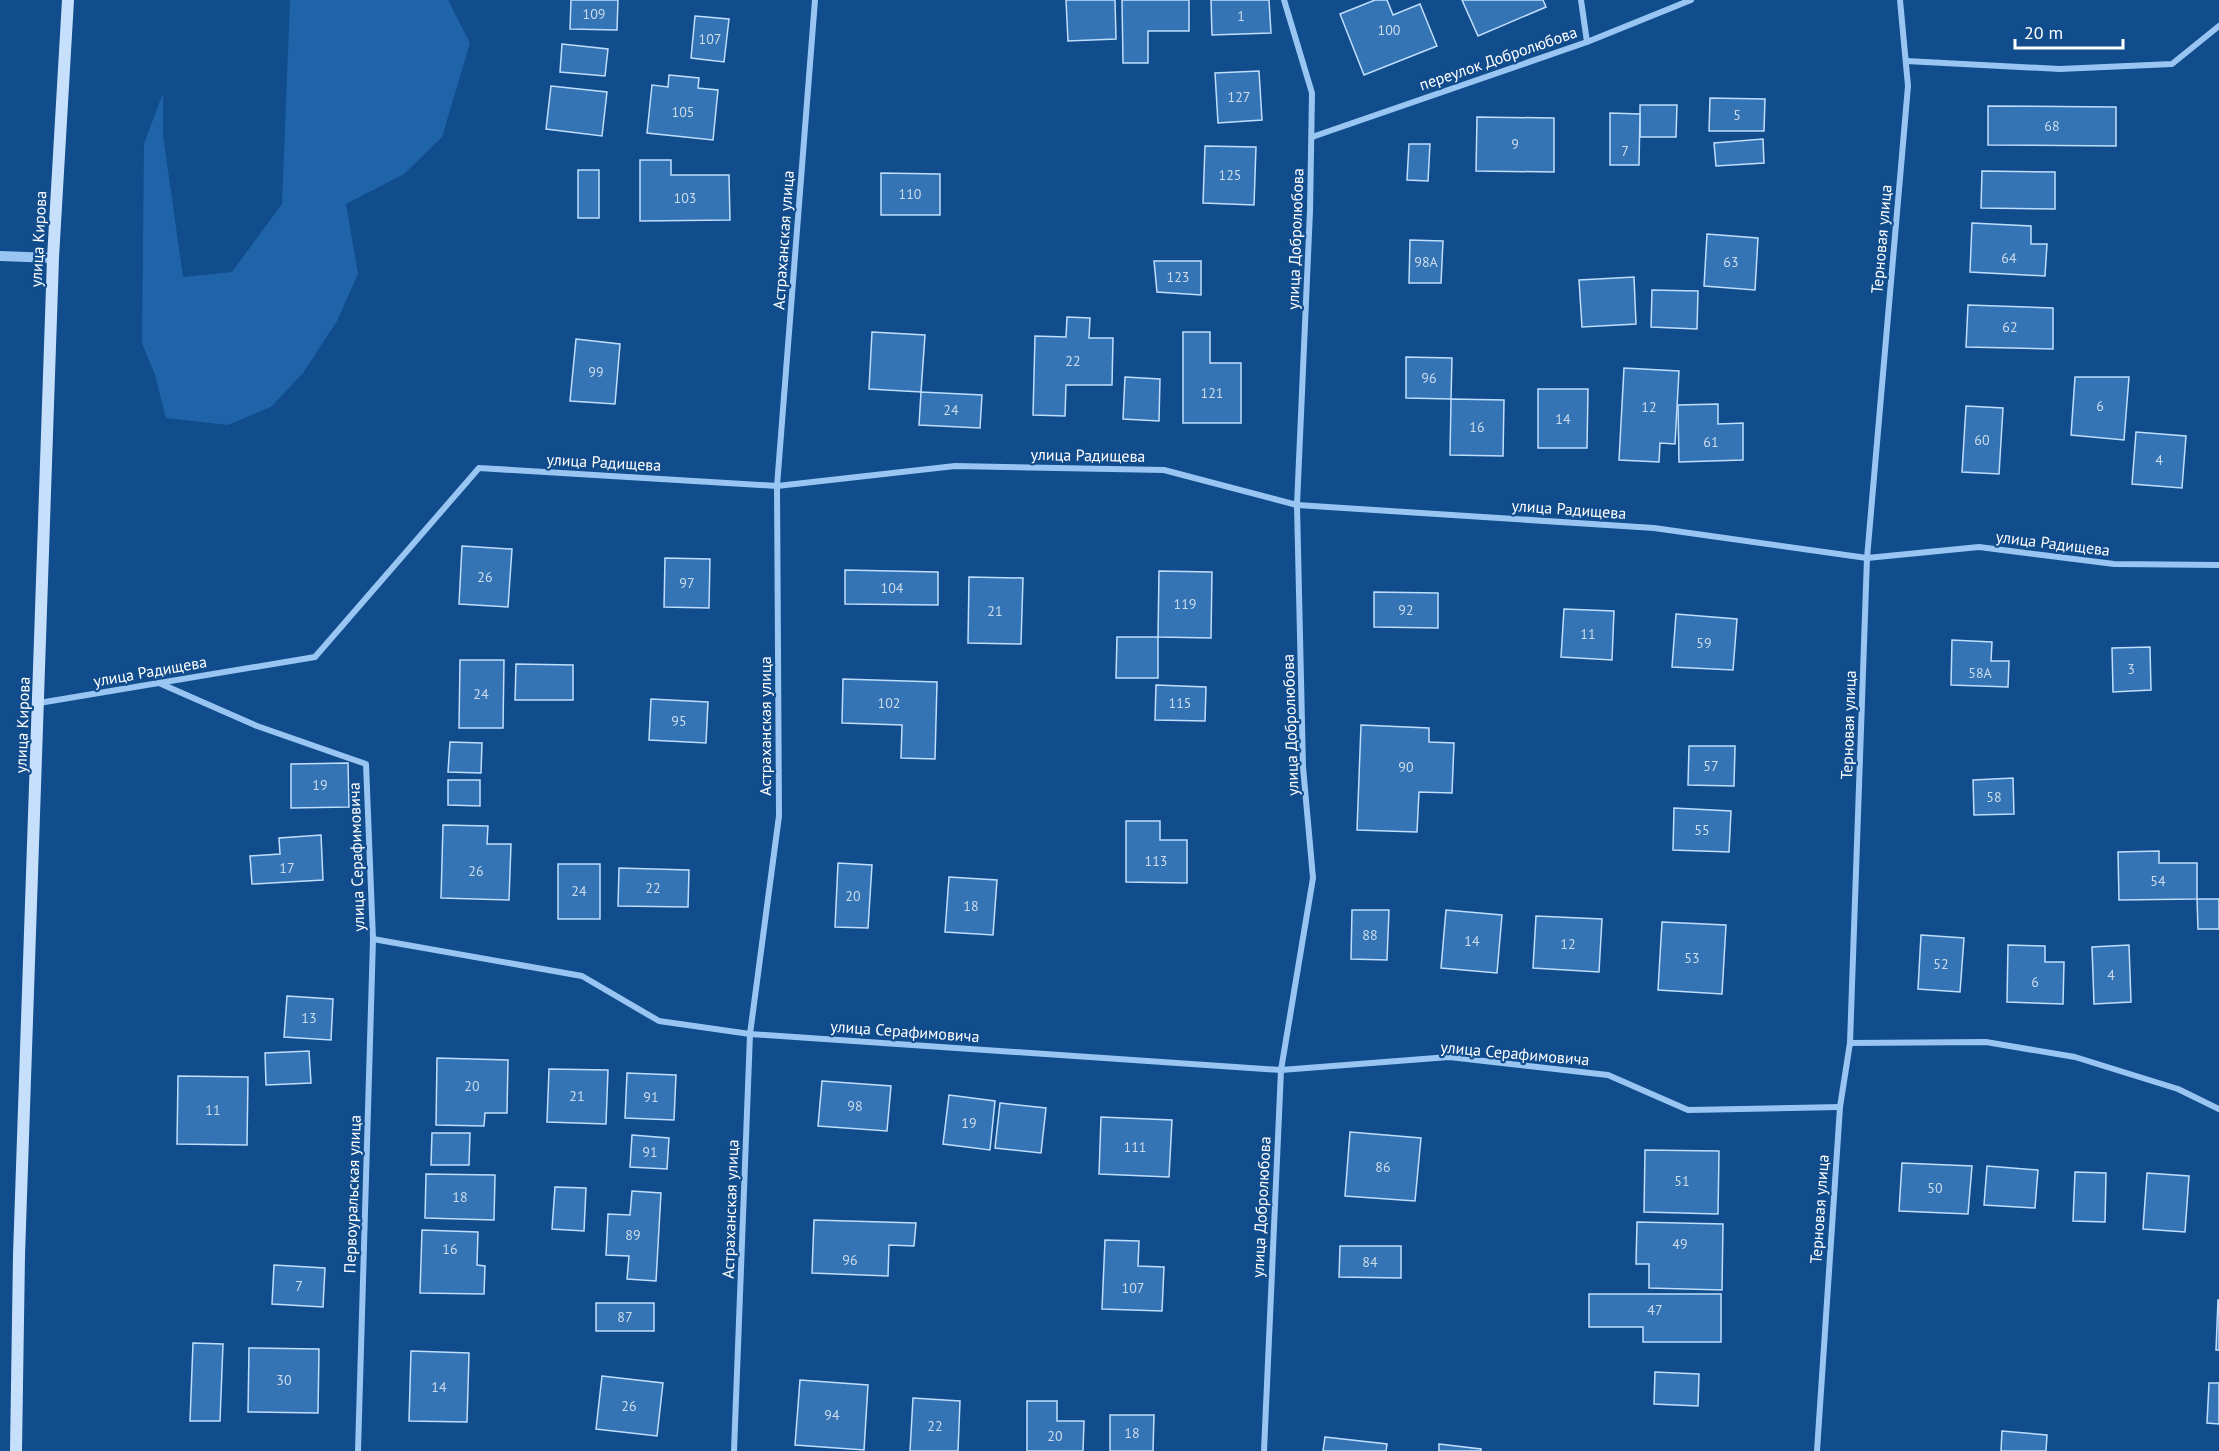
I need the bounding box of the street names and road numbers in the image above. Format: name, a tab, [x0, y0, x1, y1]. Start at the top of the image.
street label: переулок Добролюбова	[1416, 22, 1580, 94]
street label: улица Добролюбова	[1283, 168, 1307, 310]
street label: Астраханская улица	[768, 170, 798, 310]
street label: Терновая улица	[1866, 184, 1896, 294]
street label: улица Кирова	[25, 190, 51, 288]
street label: улица Радищева	[1030, 444, 1146, 466]
street label: улица Радищева	[546, 449, 662, 475]
street label: улица Радищева	[1511, 495, 1627, 523]
street label: улица Радищева	[1995, 526, 2111, 560]
street label: улица Радищева	[92, 651, 208, 691]
street label: улица Добролюбова	[1278, 654, 1302, 796]
street label: Астраханская улица	[755, 656, 775, 796]
street label: Терновая улица	[1836, 670, 1860, 780]
street label: улица Кирова	[10, 676, 34, 774]
street label: улица Серафимовича	[343, 782, 369, 932]
street label: улица Серафимовича	[830, 1016, 980, 1046]
street label: улица Серафимовича	[1440, 1037, 1590, 1069]
street label: Первоуральская улица	[339, 1114, 365, 1274]
street label: улица Добролюбова	[1247, 1136, 1275, 1278]
street label: Астраханская улица	[718, 1139, 742, 1279]
street label: Терновая улица	[1805, 1154, 1833, 1264]

